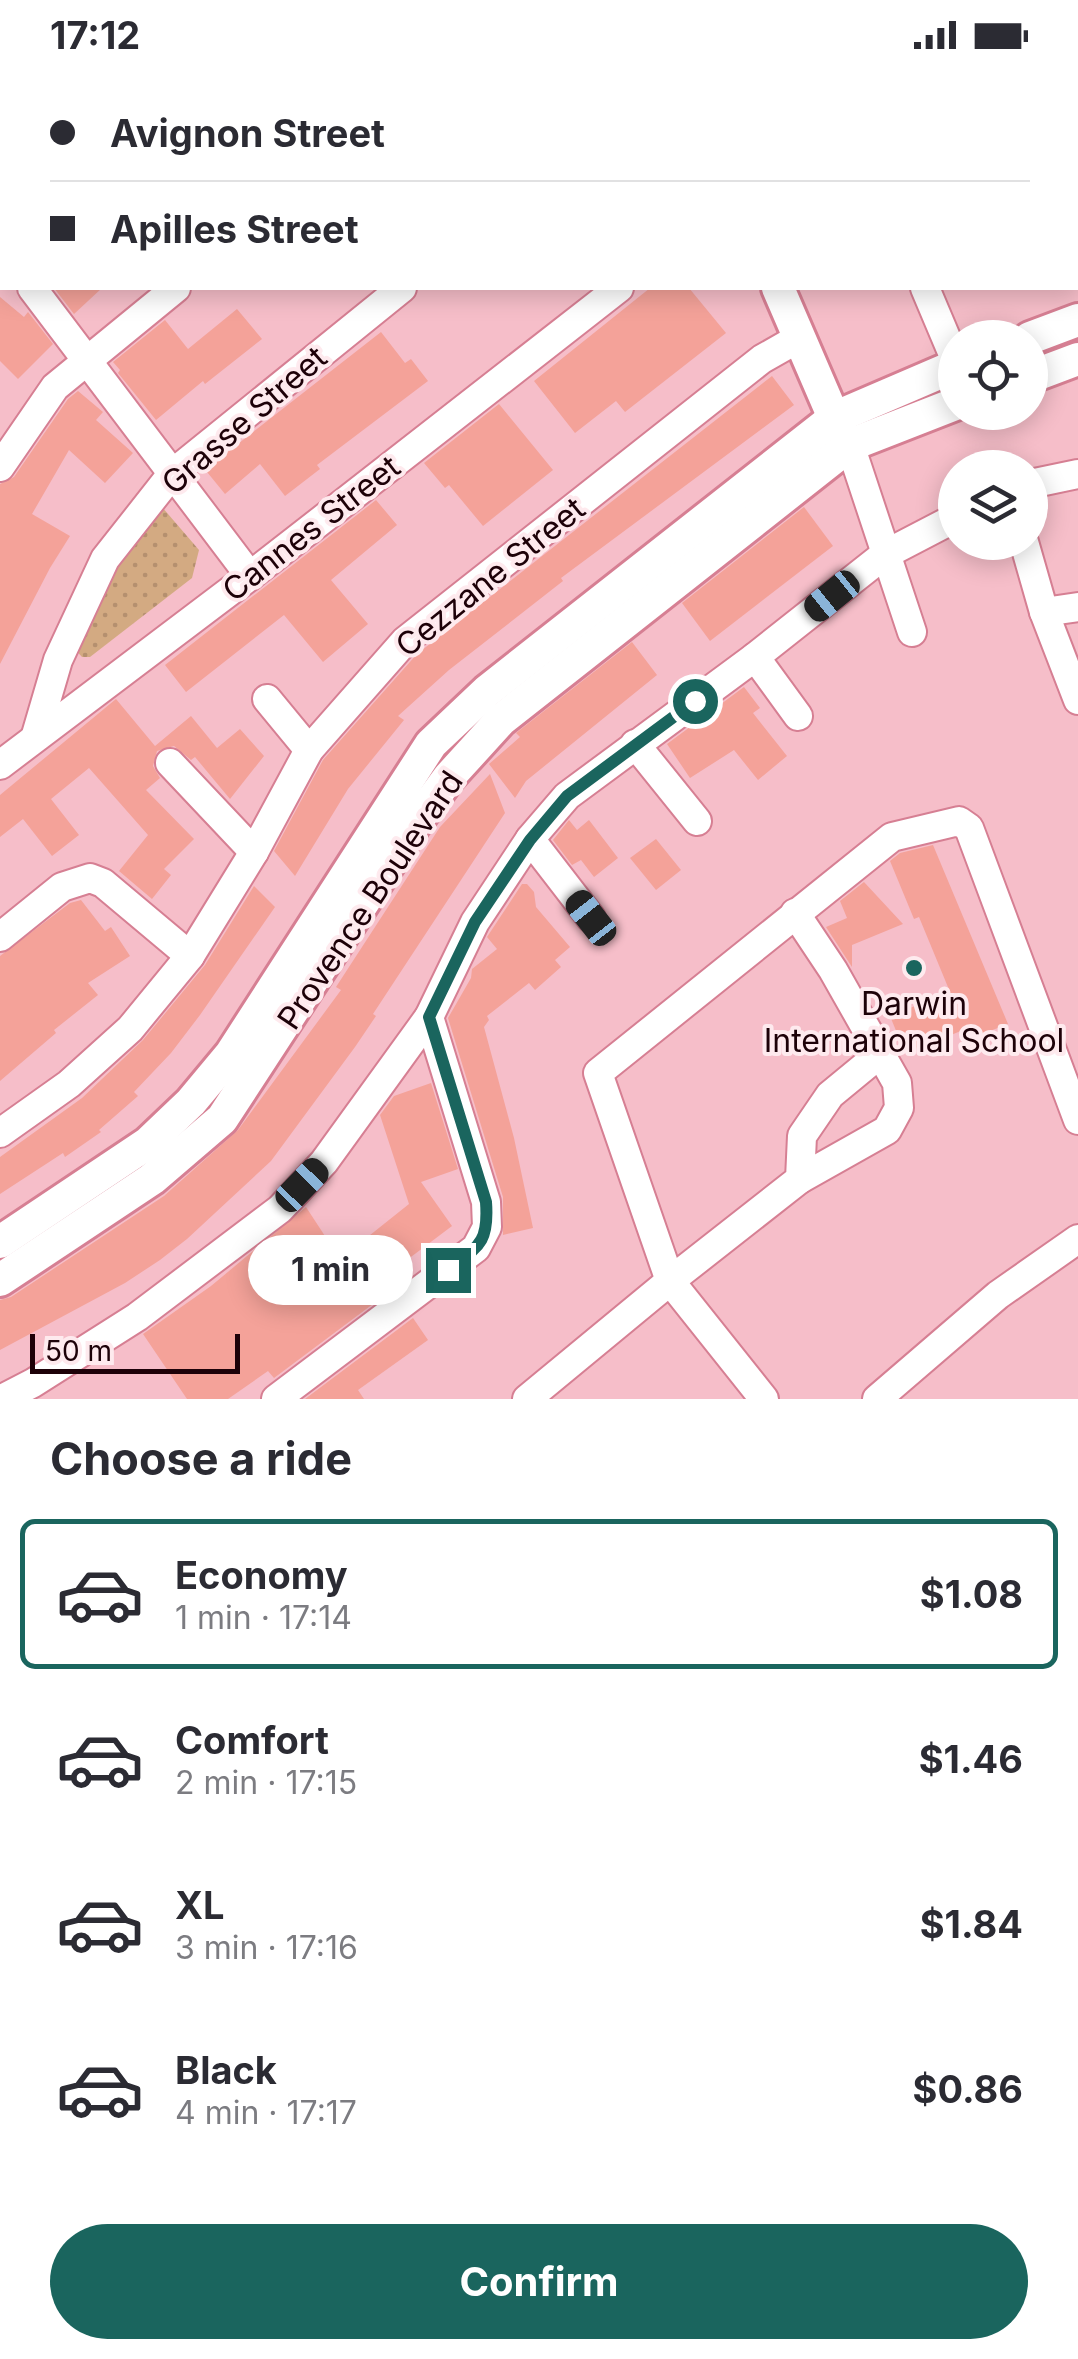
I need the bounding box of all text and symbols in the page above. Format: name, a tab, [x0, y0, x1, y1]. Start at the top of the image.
text: 17:12	[50, 12, 140, 58]
text: Avignon Street	[110, 110, 385, 156]
text: Apilles Street	[110, 206, 359, 252]
map controls	[938, 320, 1048, 560]
button: locate	[938, 320, 1048, 430]
street label: Grasse Street	[154, 338, 334, 502]
street label: Cannes Street	[215, 447, 407, 609]
button: layers	[938, 450, 1048, 560]
street label: Cezzane Street	[388, 489, 592, 665]
car	[799, 565, 865, 627]
route start	[673, 679, 718, 724]
street label: Provence Boulevard	[269, 763, 471, 1037]
car	[561, 885, 621, 951]
marker: Darwin International School	[903, 957, 925, 979]
place label: Darwin International School	[764, 984, 1064, 1060]
car	[270, 1153, 334, 1217]
callout: 1 min	[248, 1235, 413, 1305]
route end	[426, 1248, 471, 1293]
text: 1 min	[291, 1250, 370, 1289]
scale bar	[30, 1329, 240, 1374]
text: 50 m	[45, 1334, 112, 1368]
text: Choose a ride	[50, 1431, 352, 1486]
icon: car	[55, 1549, 145, 1639]
text: Economy	[175, 1552, 348, 1598]
text: $1.08	[920, 1571, 1023, 1617]
text: 1 min · 17:14	[175, 1598, 352, 1637]
icon: car	[55, 1714, 145, 1804]
text: Comfort	[175, 1717, 329, 1763]
text: $1.46	[919, 1736, 1023, 1782]
text: 2 min · 17:15	[175, 1763, 357, 1802]
icon: car	[55, 1879, 145, 1969]
text: XL	[175, 1882, 225, 1928]
text: $1.84	[920, 1901, 1023, 1947]
text: 3 min · 17:16	[175, 1928, 358, 1967]
icon: car	[55, 2044, 145, 2134]
text: Black	[175, 2047, 277, 2093]
text: $0.86	[913, 2066, 1023, 2112]
text: 4 min · 17:17	[175, 2093, 357, 2132]
button: Confirm	[50, 2224, 1028, 2339]

